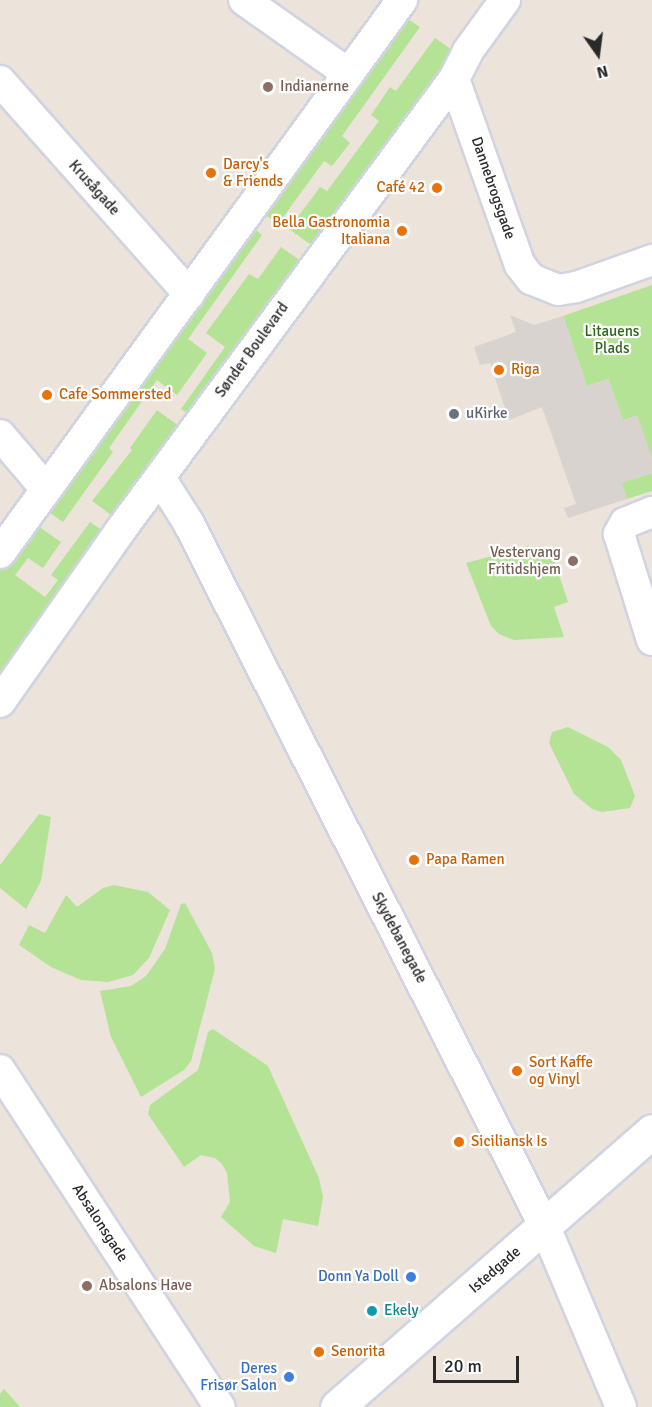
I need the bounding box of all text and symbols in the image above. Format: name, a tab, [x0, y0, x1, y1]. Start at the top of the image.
north arrow	[568, 24, 628, 84]
text: N	[595, 60, 610, 83]
place label: Indianerne	[280, 78, 349, 96]
marker: Indianerne	[261, 80, 275, 94]
street label: Dannebrogsgade	[467, 134, 519, 242]
place label: Darcy's & Friends	[223, 155, 283, 190]
street label: Krusågade	[65, 157, 123, 219]
marker: Darcy's & Friends	[204, 166, 218, 180]
place label: Café 42	[377, 179, 425, 197]
marker: Café 42	[430, 181, 444, 195]
place label: Bella Gastronomia Italiana	[272, 213, 390, 248]
marker: Bella Gastronomia Italiana	[395, 224, 409, 238]
street label: Sønder Boulevard	[212, 299, 292, 401]
park label: Litauens Plads	[585, 322, 639, 357]
place label: Riga	[511, 361, 540, 379]
marker: Riga	[492, 363, 506, 377]
place label: Cafe Sommersted	[59, 386, 171, 404]
marker: Cafe Sommersted	[40, 388, 54, 402]
place label: uKirke	[466, 405, 507, 423]
marker: uKirke	[447, 407, 461, 421]
place label: Vestervang Fritidshjem	[488, 543, 561, 578]
marker: Vestervang Fritidshjem	[566, 554, 580, 568]
place label: Papa Ramen	[426, 851, 505, 869]
marker: Papa Ramen	[407, 853, 421, 867]
street label: Skydebanegade	[367, 889, 431, 987]
place label: Sort Kaffe og Vinyl	[529, 1053, 593, 1088]
marker: Sort Kaffe og Vinyl	[510, 1064, 524, 1078]
place label: Siciliansk Is	[471, 1133, 547, 1151]
marker: Siciliansk Is	[452, 1135, 466, 1149]
street label: Absalonsgade	[68, 1181, 132, 1265]
street label: Istedgade	[466, 1243, 524, 1297]
place label: Donn Ya Doll	[318, 1268, 399, 1286]
marker: Donn Ya Doll	[404, 1270, 418, 1284]
place label: Absalons Have	[99, 1277, 192, 1295]
marker: Absalons Have	[80, 1279, 94, 1293]
place label: Ekely	[384, 1302, 418, 1320]
marker: Ekely	[365, 1304, 379, 1318]
place label: Senorita	[331, 1343, 385, 1361]
scale bar	[436, 1344, 522, 1382]
marker: Senorita	[312, 1345, 326, 1359]
text: 20 m	[444, 1355, 482, 1377]
place label: Deres Frisør Salon	[200, 1359, 277, 1394]
marker: Deres Frisør Salon	[282, 1370, 296, 1384]

